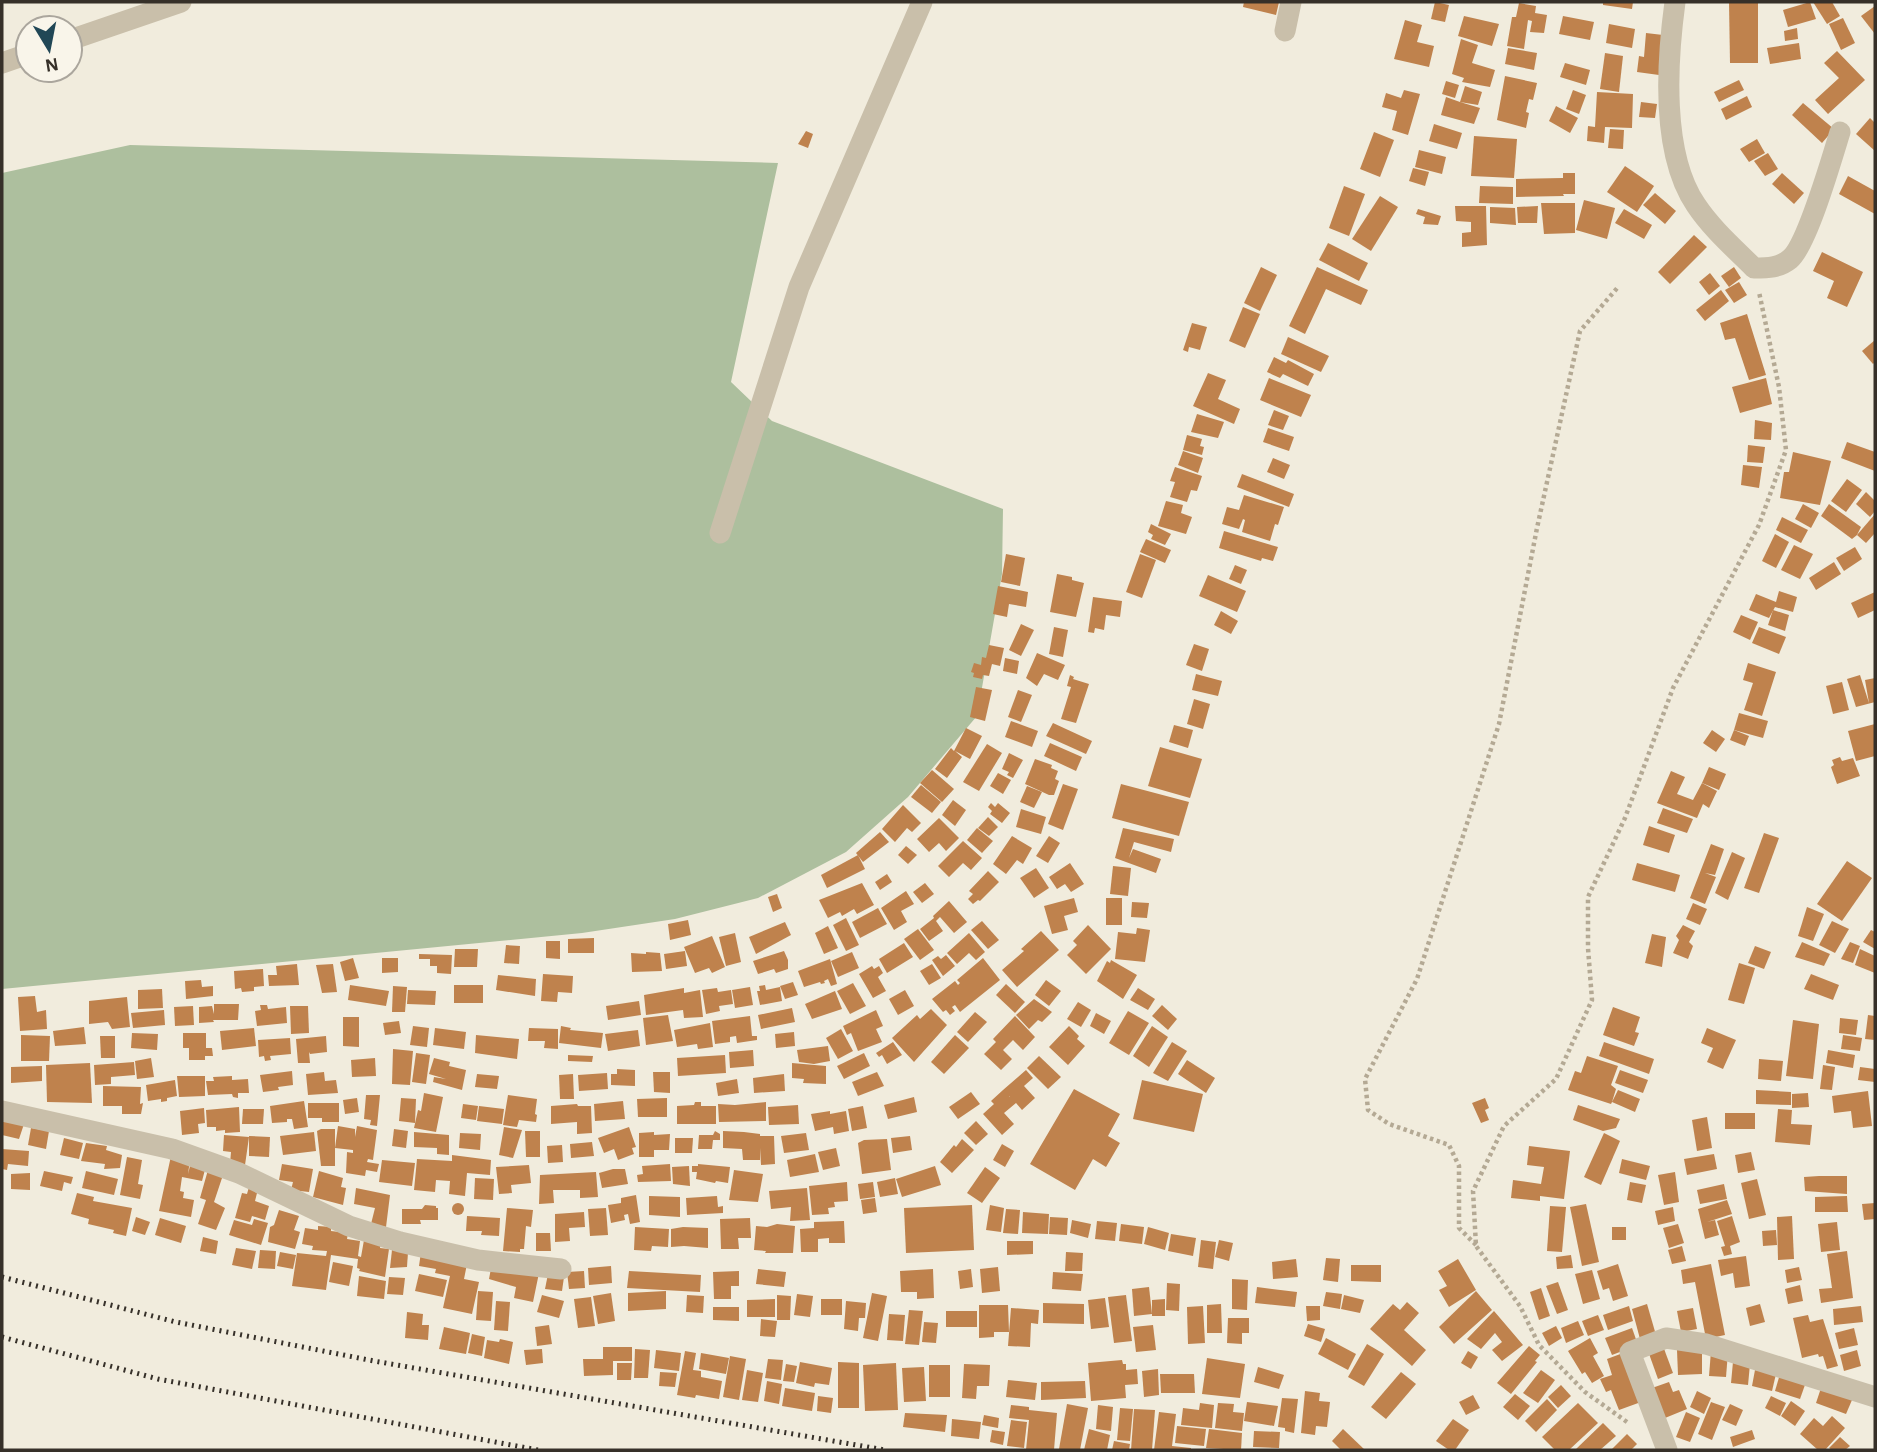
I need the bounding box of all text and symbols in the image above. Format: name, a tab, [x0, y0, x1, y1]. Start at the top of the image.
north arrow	[14, 14, 84, 84]
text: N	[44, 54, 60, 75]

